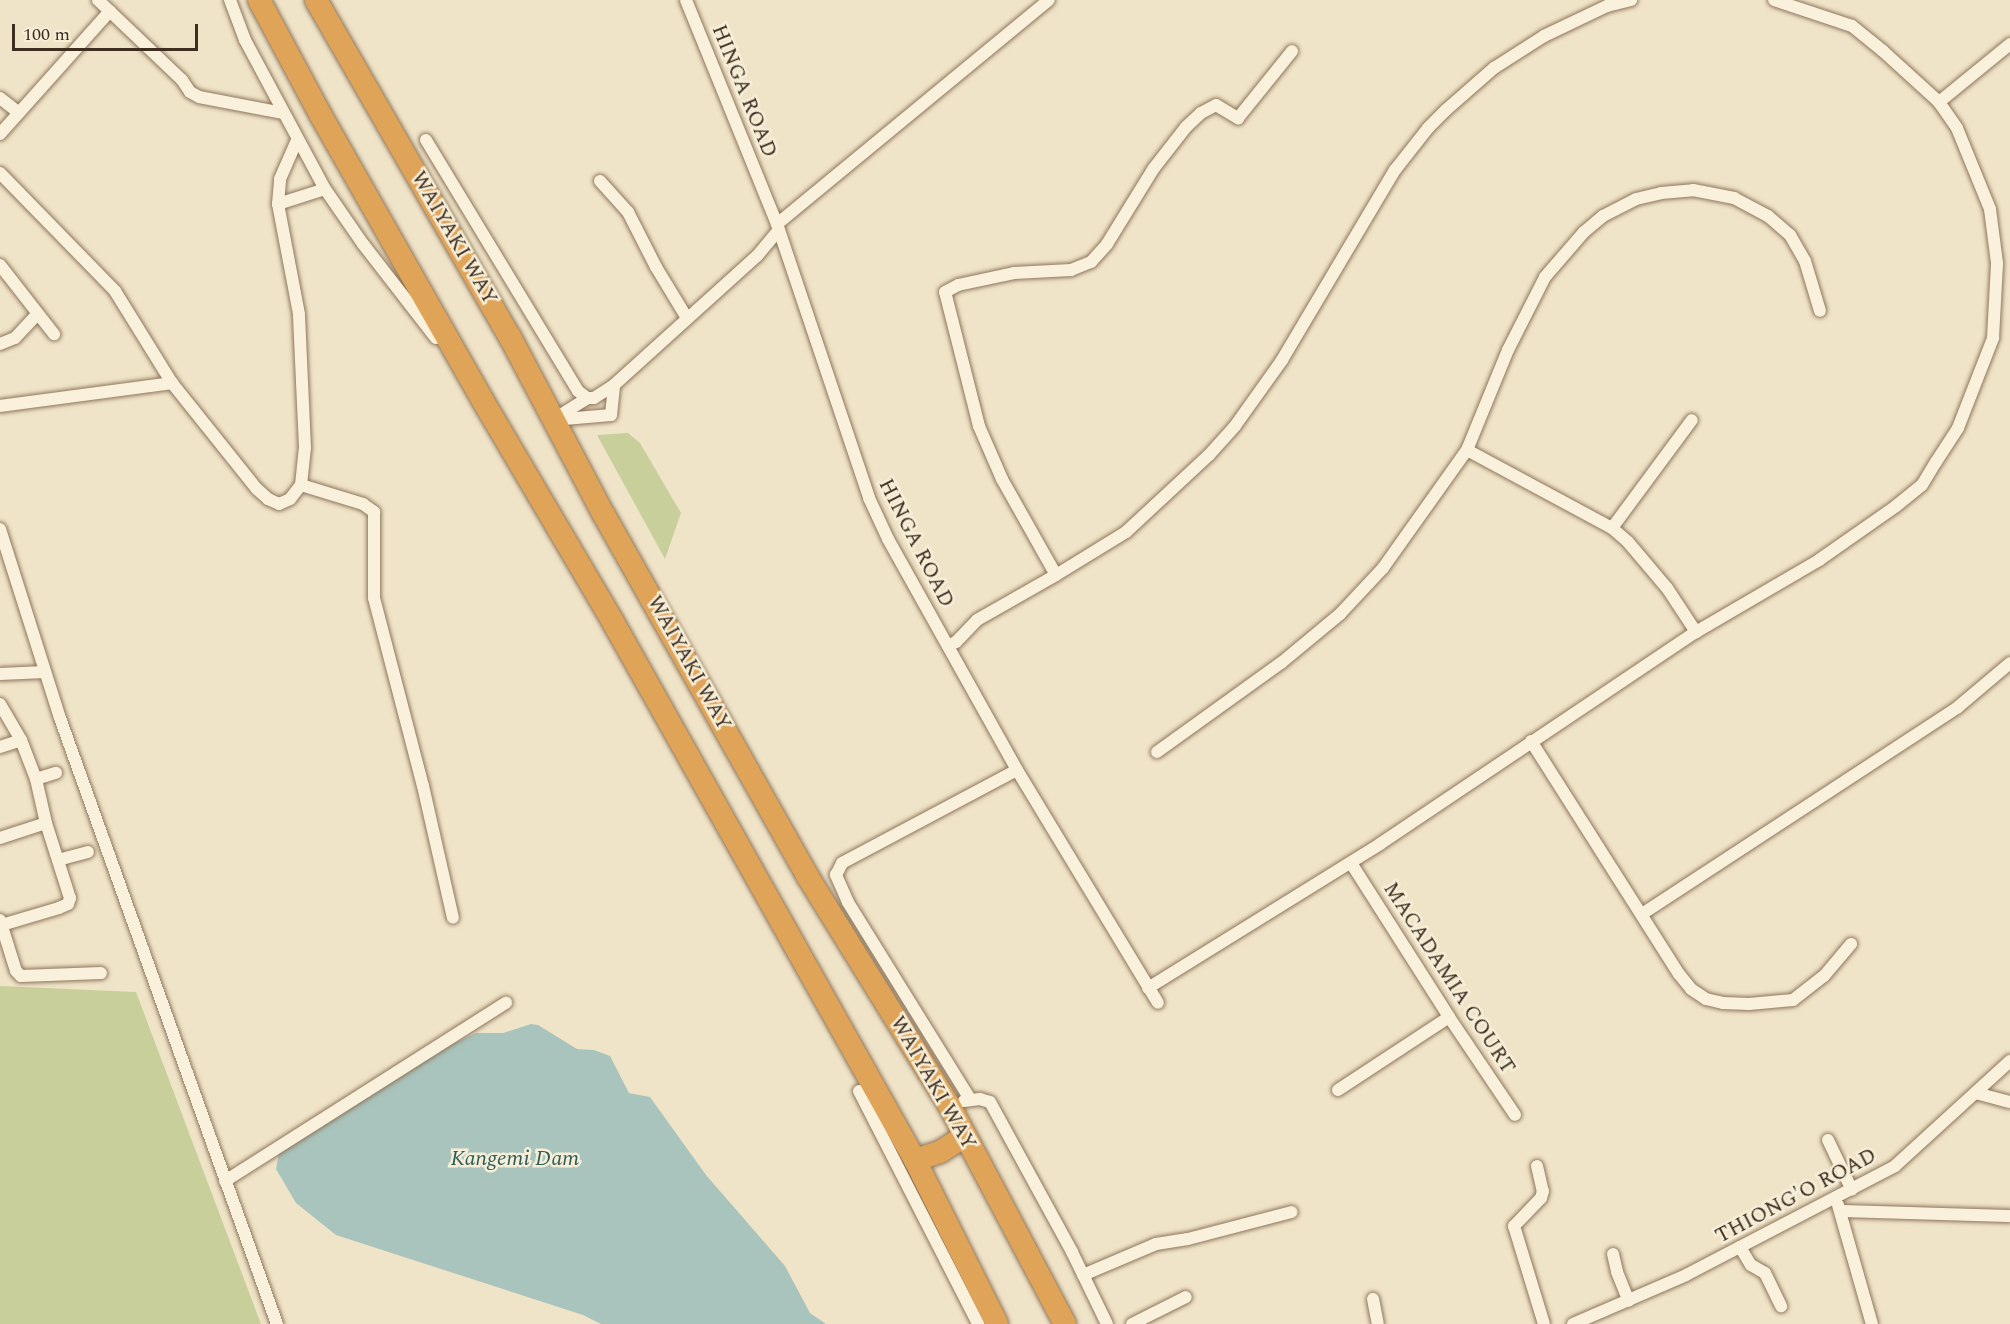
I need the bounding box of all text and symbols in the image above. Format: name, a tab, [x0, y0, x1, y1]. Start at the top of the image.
scale bar	[15, 12, 201, 50]
text: 100 m	[23, 21, 70, 48]
street label: HINGA ROAD	[706, 21, 782, 161]
street label: WAIYAKI WAY	[406, 167, 502, 309]
street label: HINGA ROAD	[873, 475, 959, 611]
street label: WAIYAKI WAY	[642, 591, 736, 735]
street label: MACADAMIA COURT	[1378, 877, 1520, 1079]
street label: WAIYAKI WAY	[885, 1012, 981, 1154]
street label: THIONG'O ROAD	[1711, 1143, 1881, 1249]
water label: Kangemi Dam	[451, 1146, 579, 1172]

